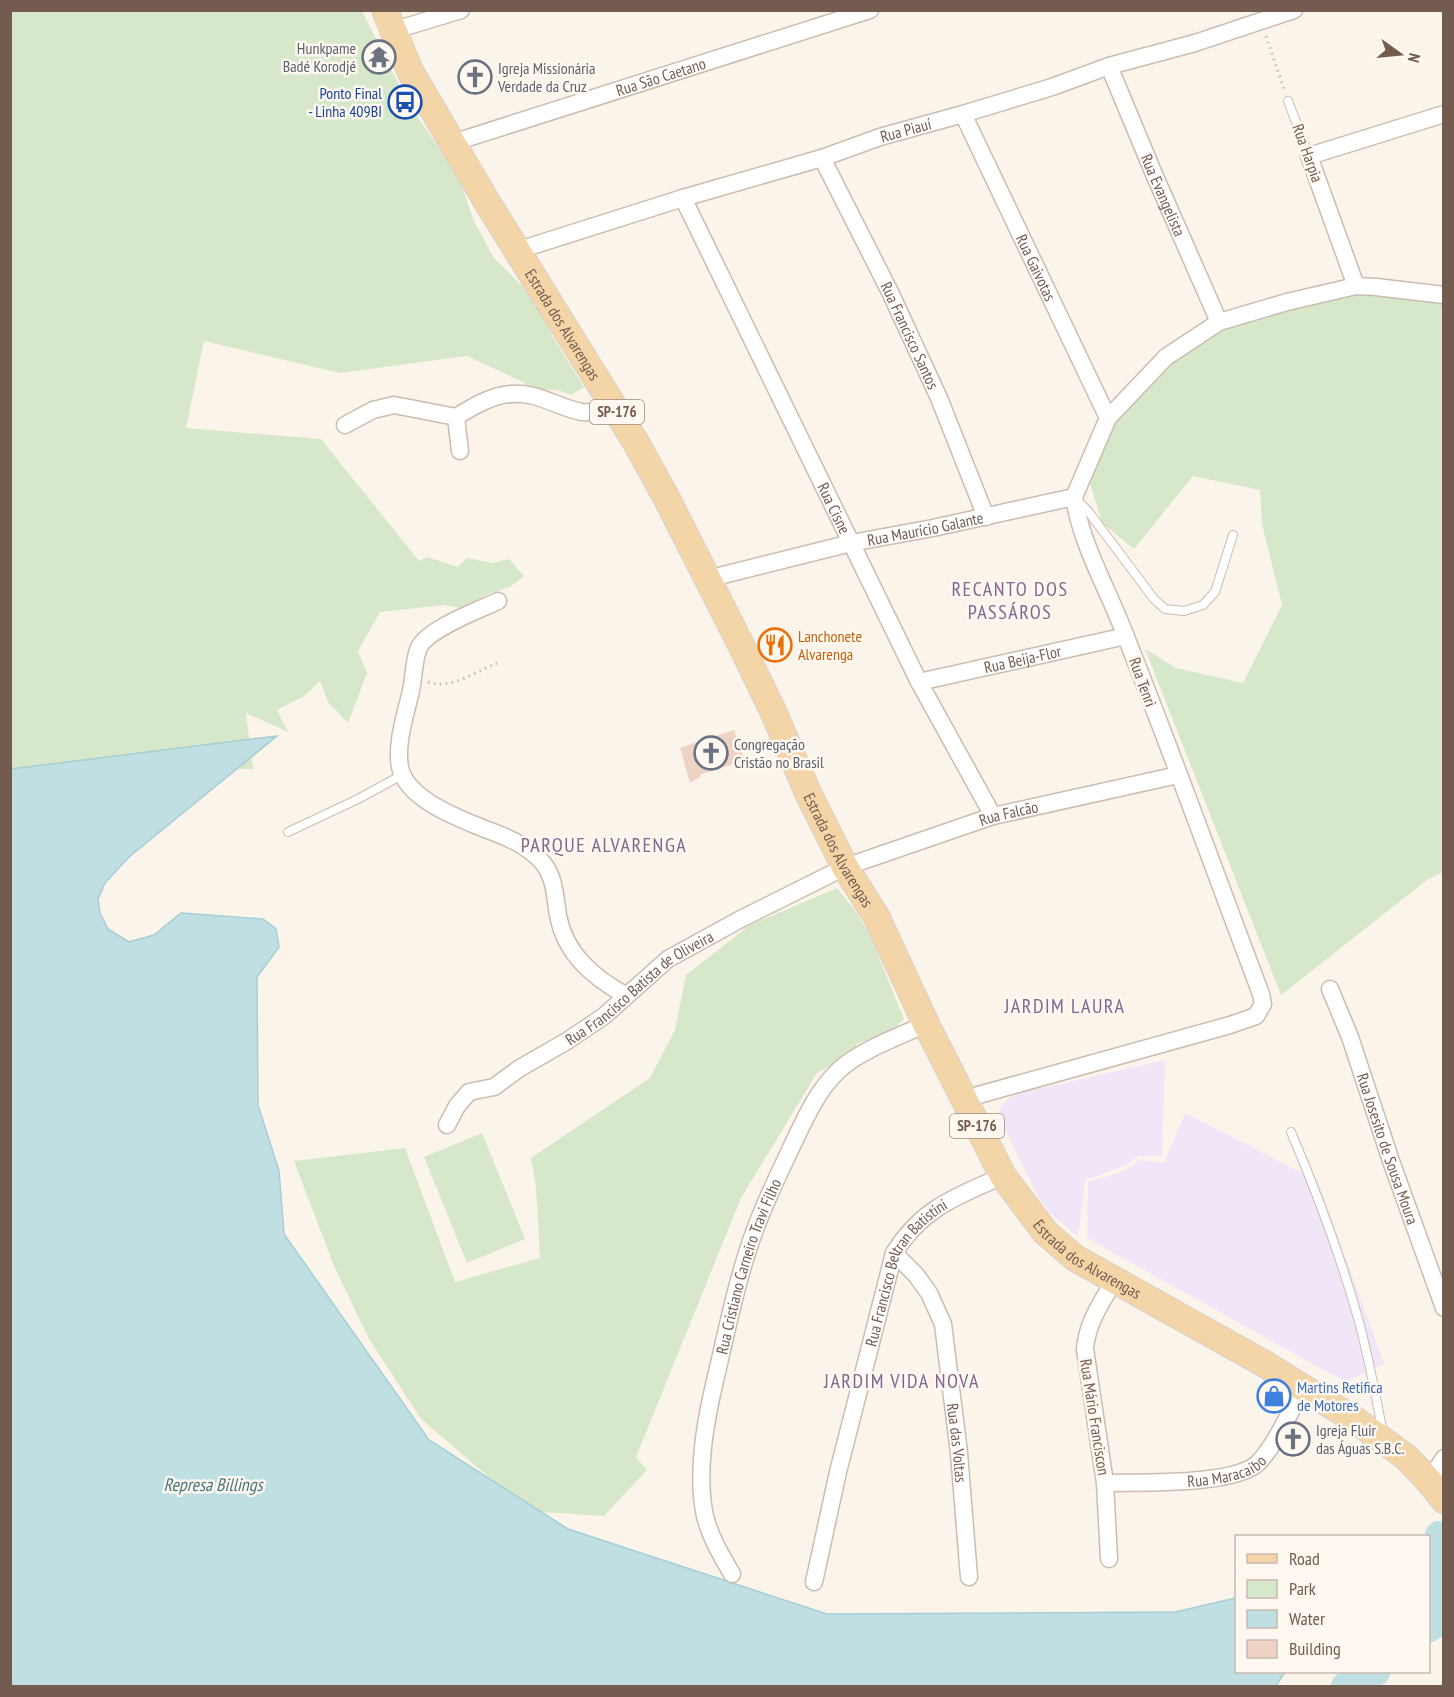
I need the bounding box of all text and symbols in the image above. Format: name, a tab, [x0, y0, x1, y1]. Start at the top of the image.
north arrow	[1370, 24, 1430, 84]
place label: Hunkpame Badé Korodjé	[283, 38, 356, 76]
temple icon: Hunkpame Badé Korodjé	[361, 39, 397, 75]
text: N	[1404, 51, 1425, 65]
street label: Rua São Caetano	[613, 53, 708, 100]
place label: Igreja Missionária Verdade da Cruz	[497, 58, 595, 96]
church icon: Igreja Missionária Verdade da Cruz	[457, 59, 493, 95]
place label: Ponto Final - Linha 409BI	[308, 83, 382, 121]
bus stop icon: Ponto Final - Linha 409BI	[387, 84, 423, 120]
street label: Rua Piauí	[878, 113, 934, 146]
street label: Rua Harpia	[1288, 121, 1328, 185]
street label: Rua Evangelista	[1137, 151, 1190, 239]
street label: Rua Gaivotas	[1012, 231, 1061, 304]
street label: Estrada dos Alvarengas	[521, 265, 605, 384]
street label: Rua Francisco Santos	[876, 278, 943, 392]
road number: SP-176	[590, 400, 644, 424]
street label: Rua Cisne	[813, 479, 855, 537]
street label: Rua Maurício Galante	[866, 507, 985, 550]
district label: RECANTO DOS PASSÁROS	[951, 576, 1069, 625]
place label: Lanchonete Alvarenga	[798, 626, 862, 664]
restaurant icon: Lanchonete Alvarenga	[757, 627, 793, 663]
street label: Rua Beija-Flor	[982, 641, 1063, 677]
street label: Rua Tenri	[1125, 655, 1161, 709]
place label: Congregação Cristão no Brasil	[734, 734, 824, 772]
church icon: Congregação Cristão no Brasil	[693, 735, 729, 771]
street label: Estrada dos Alvarengas	[799, 789, 878, 911]
street label: Rua Falcão	[976, 796, 1040, 830]
district label: PARQUE ALVARENGA	[521, 832, 687, 858]
street label: Rua Francisco Batista de Oliveira	[561, 926, 717, 1049]
district label: JARDIM LAURA	[1004, 993, 1125, 1019]
street label: Rua Josesito de Sousa Moura	[1353, 1071, 1423, 1227]
road number: SP-176	[950, 1114, 1004, 1138]
street label: Rua Cristiano Carneiro Travi Filho	[711, 1175, 785, 1356]
street label: Rua Francisco Beltran Batistini	[861, 1194, 951, 1348]
street label: Estrada dos Alvarengas	[1029, 1215, 1145, 1303]
street label: Rua Mário Franciscon	[1076, 1357, 1114, 1477]
district label: JARDIM VIDA NOVA	[823, 1368, 980, 1394]
place label: Martins Retifica de Motores	[1297, 1377, 1383, 1415]
shop icon: Martins Retifica de Motores	[1256, 1378, 1292, 1414]
street label: Rua das Voltas	[943, 1402, 971, 1483]
place label: Igreja Fluir das Águas S.B.C.	[1316, 1420, 1405, 1458]
church icon: Igreja Fluir das Águas S.B.C.	[1275, 1421, 1311, 1457]
street label: Rua Maracaibo	[1187, 1451, 1270, 1491]
water label: Represa Billings	[163, 1473, 264, 1496]
legend	[1235, 1535, 1430, 1673]
text: Road	[1289, 1547, 1320, 1570]
text: Park	[1289, 1577, 1316, 1600]
text: Water	[1289, 1607, 1325, 1630]
text: Building	[1289, 1637, 1341, 1660]

